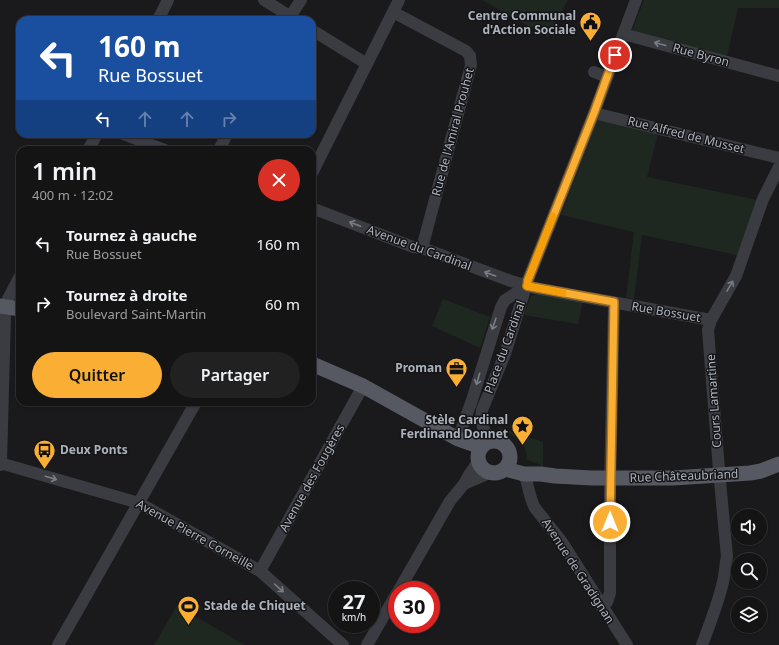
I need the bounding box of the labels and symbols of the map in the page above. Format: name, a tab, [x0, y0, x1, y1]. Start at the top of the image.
place label: Centre Communal d'Action Sociale	[468, 7, 576, 38]
public building icon: Centre Communal d'Action Sociale	[578, 10, 604, 43]
pin	[598, 38, 632, 72]
street label: Rue Byron	[671, 39, 731, 70]
one-way arrow	[654, 40, 667, 48]
street label: Rue de l'Amiral Prouhet	[427, 65, 478, 198]
street label: Rue Alfred de Musset	[626, 112, 747, 157]
one-way arrow	[350, 220, 362, 228]
street label: Avenue du Cardinal	[365, 221, 474, 274]
one-way arrow	[485, 269, 497, 277]
one-way arrow	[727, 280, 735, 292]
street label: Rue Bossuet	[630, 297, 703, 326]
street label: Place du Cardinal	[480, 298, 529, 396]
one-way arrow	[490, 318, 498, 330]
street label: Cours Lamartine	[702, 354, 725, 448]
office icon: Proman	[444, 355, 470, 388]
place label: Proman	[395, 359, 442, 376]
one-way arrow	[474, 372, 481, 385]
place label: Stèle Cardinal Ferdinand Donnet	[400, 411, 508, 442]
place icon: Stèle Cardinal Ferdinand Donnet	[510, 414, 536, 447]
street label: Avenue des Fougères	[275, 421, 348, 535]
bus stop icon: Deux Ponts	[31, 437, 57, 470]
place label: Deux Ponts	[60, 441, 128, 458]
street label: Rue Châteaubriand	[629, 465, 739, 486]
one-way arrow	[44, 474, 57, 482]
street label: Avenue Pierre Corneille	[133, 495, 257, 574]
position arrow	[589, 501, 631, 543]
street label: Avenue de Gradignan	[538, 515, 619, 627]
speed limit sign: 30	[388, 581, 440, 633]
one-way arrow	[274, 583, 284, 592]
sports icon: Stade de Chiquet	[175, 593, 201, 626]
place label: Stade de Chiquet	[204, 597, 306, 614]

